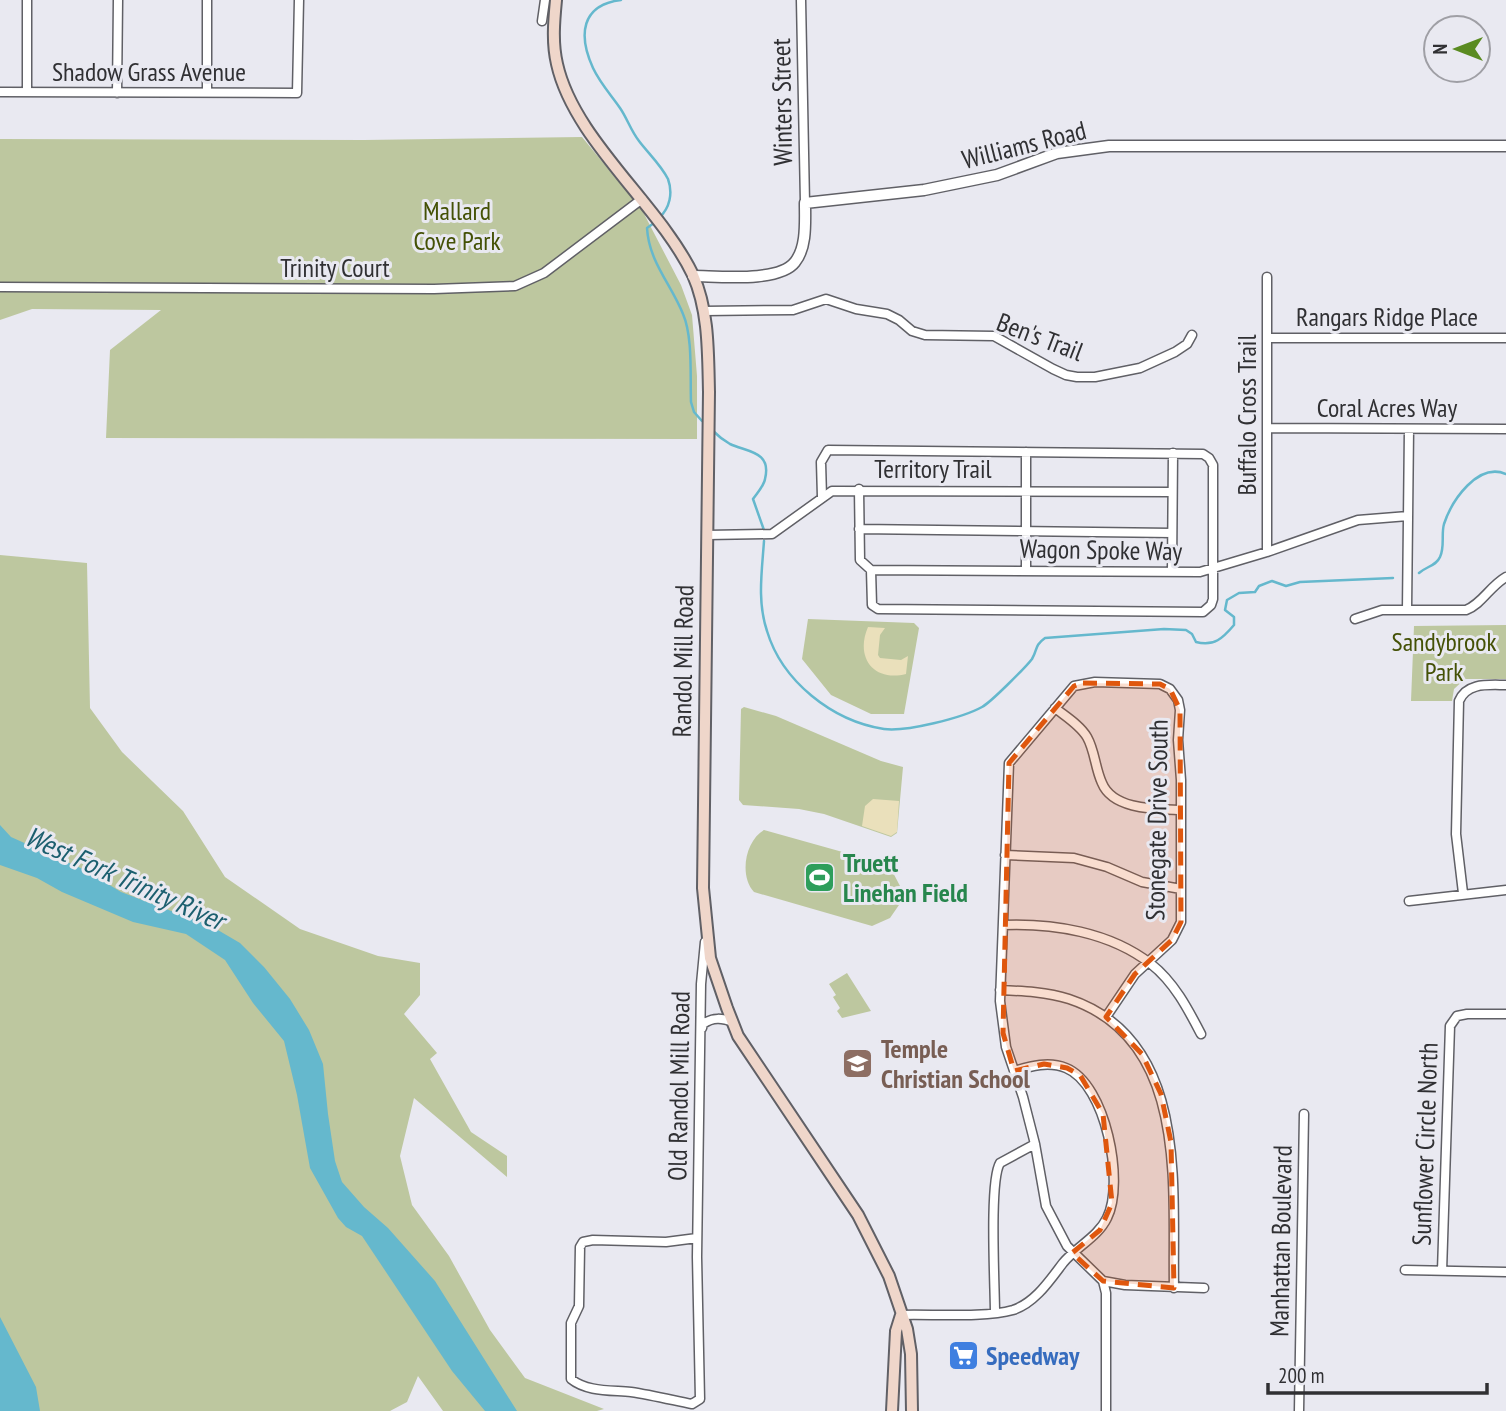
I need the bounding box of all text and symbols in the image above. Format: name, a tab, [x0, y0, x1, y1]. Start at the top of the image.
north arrow	[1422, 14, 1492, 84]
street label: Winters Street	[764, 38, 799, 166]
text: N	[1428, 44, 1452, 54]
street label: Shadow Grass Avenue	[52, 55, 246, 88]
street label: Williams Road	[958, 113, 1089, 176]
park label: Mallard Cove Park	[413, 194, 501, 257]
street label: Trinity Court	[280, 251, 390, 284]
street label: Rangars Ridge Place	[1296, 300, 1478, 333]
street label: Ben's Trail	[992, 305, 1088, 368]
street label: Buffalo Cross Trail	[1230, 334, 1263, 496]
street label: Coral Acres Way	[1317, 391, 1458, 424]
street label: Territory Trail	[874, 452, 992, 485]
street label: Wagon Spoke Way	[1019, 532, 1183, 567]
street label: Randol Mill Road	[665, 584, 700, 738]
park label: Sandybrook Park	[1392, 625, 1496, 688]
street label: Stonegate Drive South	[1138, 719, 1175, 921]
water label: West Fork Trinity River	[20, 817, 235, 940]
place label: Truett Linehan Field	[843, 846, 968, 909]
sports icon: Truett Linehan Field	[803, 861, 837, 895]
street label: Old Randol Mill Road	[660, 991, 697, 1181]
place label: Temple Christian School	[881, 1032, 1031, 1095]
street label: Sunflower Circle North	[1404, 1042, 1445, 1246]
school or university icon: Temple Christian School	[841, 1047, 875, 1081]
street label: Manhattan Boulevard	[1262, 1145, 1299, 1337]
supermarket icon: Speedway	[946, 1339, 980, 1373]
place label: Speedway	[986, 1339, 1080, 1372]
scale bar	[1268, 1352, 1487, 1396]
text: 200 m	[1278, 1362, 1324, 1389]

